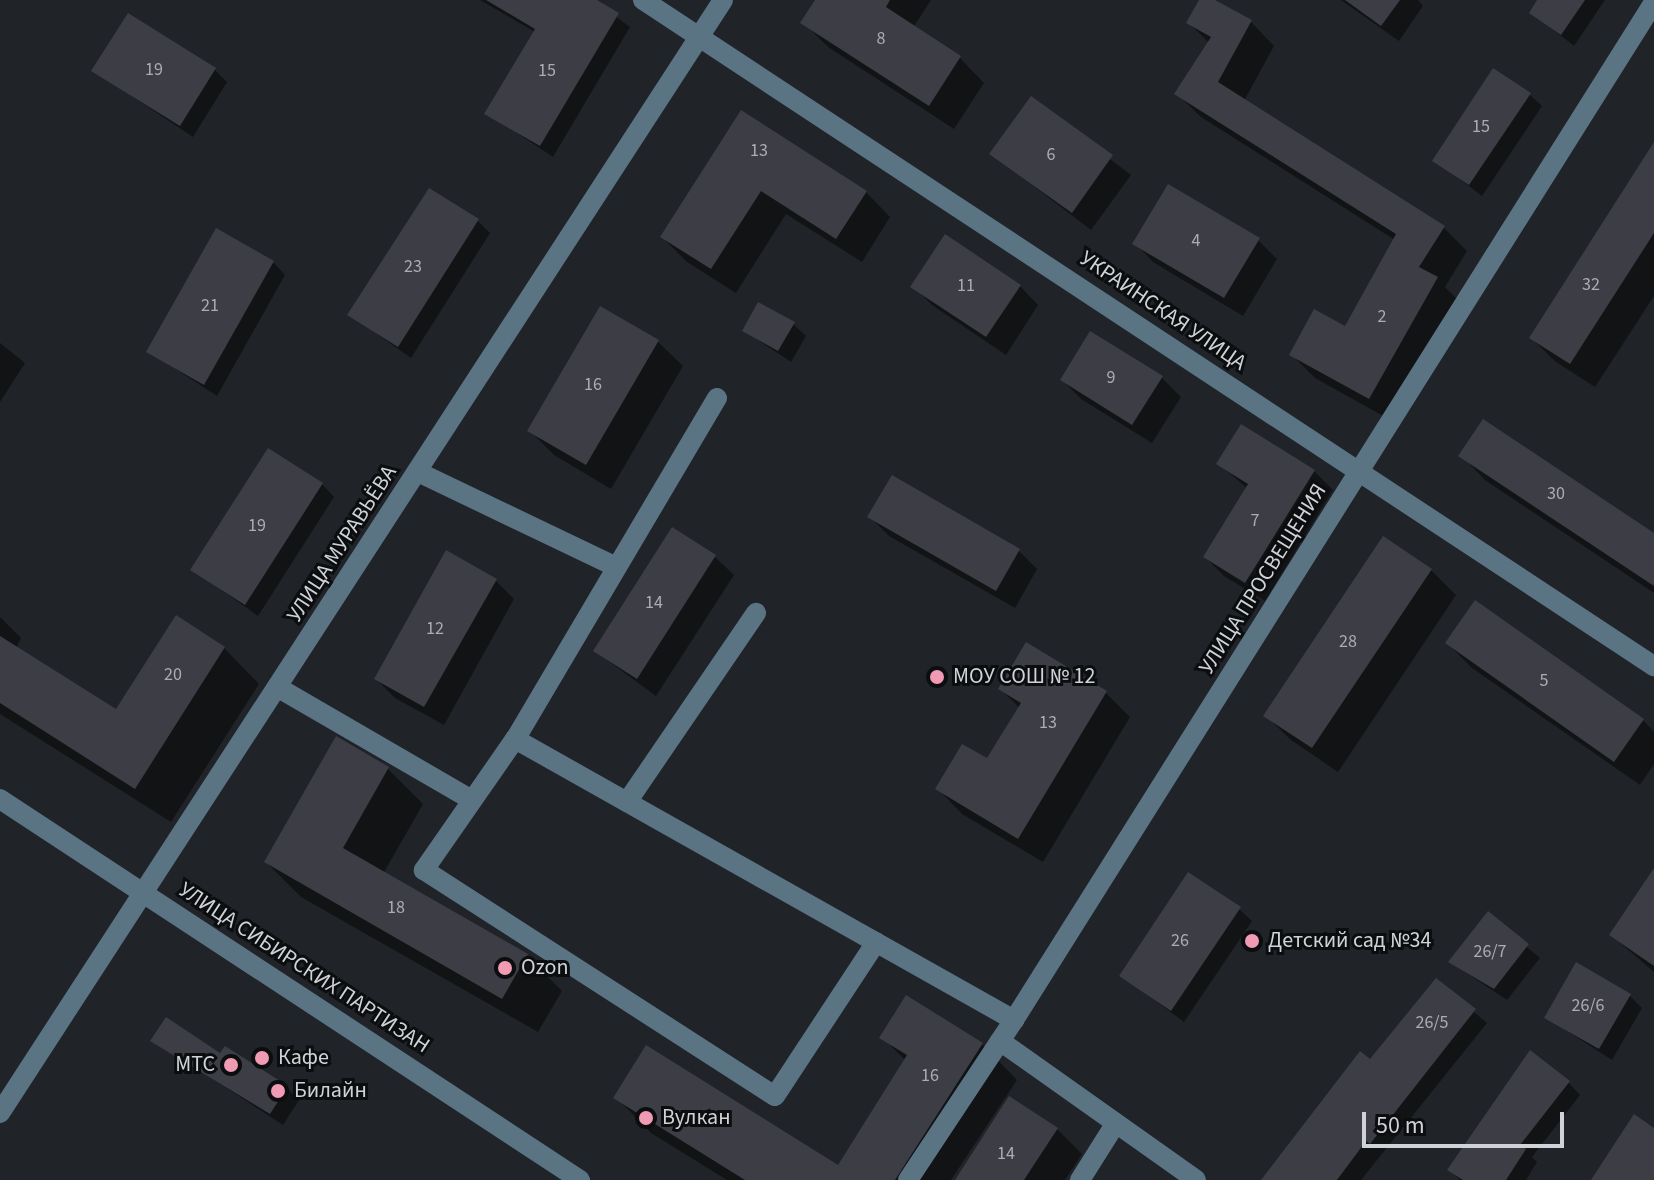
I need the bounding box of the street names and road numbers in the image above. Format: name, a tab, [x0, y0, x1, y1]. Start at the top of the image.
street label: УКРАИНСКАЯ УЛИЦА	[1075, 246, 1251, 376]
street label: УЛИЦА МУРАВЬЁВА	[281, 461, 403, 627]
street label: УЛИЦА ПРОСВЕЩЕНИЯ	[1194, 479, 1332, 679]
street label: УЛИЦА СИБИРСКИХ ПАРТИЗАН	[174, 877, 434, 1059]

